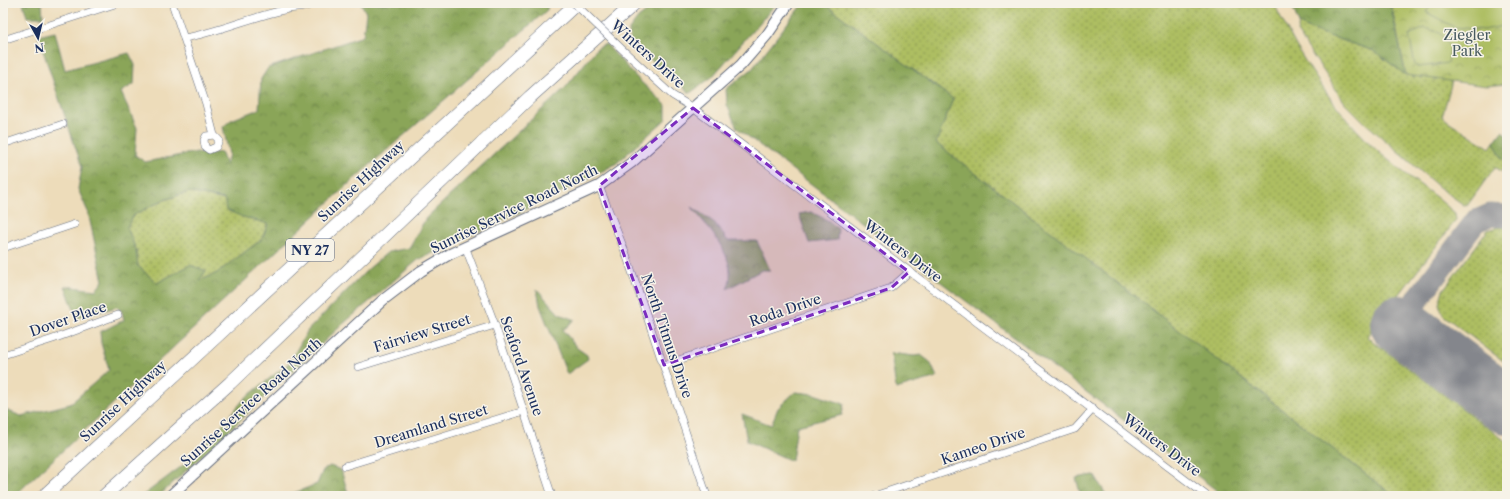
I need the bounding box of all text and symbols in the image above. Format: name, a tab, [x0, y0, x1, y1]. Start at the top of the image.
street label: Winters Drive	[607, 15, 689, 92]
north arrow	[18, 18, 58, 58]
park label: Ziegler Park	[1444, 26, 1491, 60]
text: N	[33, 40, 45, 56]
street label: Sunrise Highway	[314, 136, 408, 226]
street label: Sunrise Service Road North	[427, 160, 601, 257]
street label: Winters Drive	[860, 215, 946, 286]
road number: NY 27	[286, 239, 334, 261]
street label: North Titmus Drive	[637, 272, 697, 401]
street label: Roda Drive	[747, 289, 823, 331]
street label: Dover Place	[27, 297, 109, 341]
street label: Fairview Street	[371, 310, 473, 356]
street label: Seaford Avenue	[497, 314, 548, 418]
street label: Sunrise Service Road North	[177, 334, 326, 470]
street label: Sunrise Highway	[76, 356, 170, 446]
street label: Dreamland Street	[372, 400, 490, 452]
street label: Winters Drive	[1119, 409, 1205, 480]
street label: Kameo Drive	[939, 423, 1028, 469]

